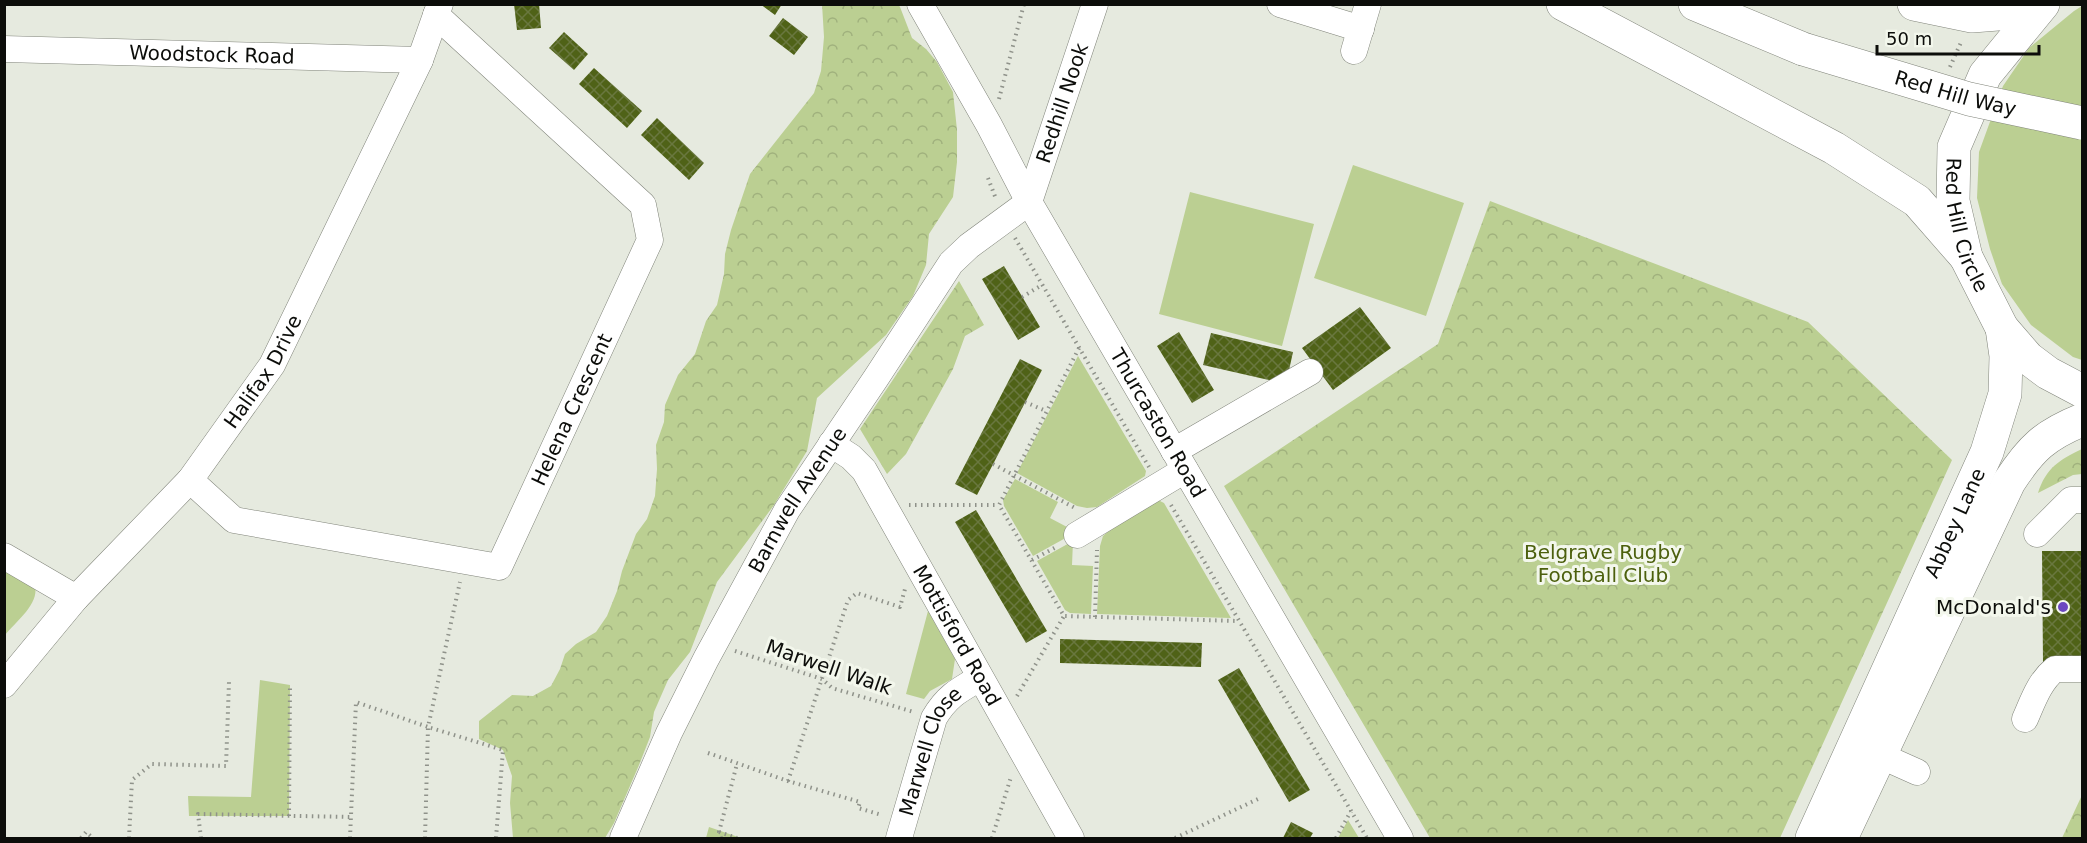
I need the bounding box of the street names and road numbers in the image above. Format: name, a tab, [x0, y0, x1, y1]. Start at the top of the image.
street label: Woodstock Road	[129, 40, 295, 69]
street label: Redhill Nook	[1031, 40, 1093, 166]
street label: Red Hill Way	[1892, 65, 2019, 121]
street label: Red Hill Circle	[1941, 157, 1994, 296]
street label: Halifax Drive	[219, 311, 307, 433]
street label: Helena Crescent	[526, 330, 617, 489]
street label: Thurcaston Road	[1105, 343, 1211, 502]
street label: Barnwell Avenue	[743, 422, 851, 577]
street label: Abbey Lane	[1920, 464, 1990, 582]
street label: Mottisford Road	[908, 561, 1006, 710]
street label: Marwell Walk	[763, 634, 896, 700]
street label: Marwell Close	[894, 681, 966, 819]

